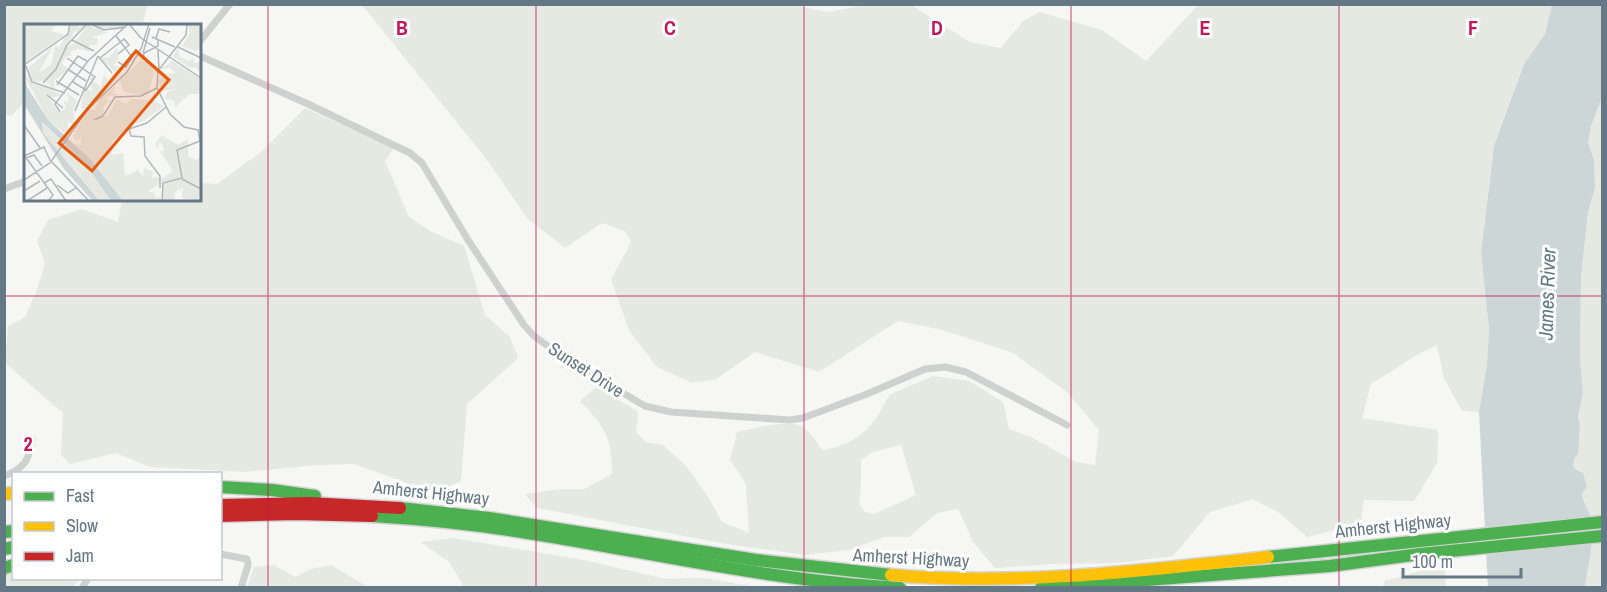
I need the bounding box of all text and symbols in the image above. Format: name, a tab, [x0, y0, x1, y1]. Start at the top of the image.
text: B	[396, 14, 408, 41]
text: C	[664, 14, 676, 41]
text: D	[931, 14, 943, 41]
text: E	[1200, 14, 1211, 41]
text: F	[1468, 14, 1478, 41]
inset map	[24, 24, 201, 201]
water label: James River	[1531, 247, 1562, 341]
street label: Sunset Drive	[544, 336, 629, 403]
text: 2	[23, 430, 33, 457]
legend	[12, 472, 222, 580]
street label: Amherst Highway	[371, 474, 491, 511]
text: Fast	[66, 483, 94, 508]
street label: Amherst Highway	[1333, 507, 1453, 544]
text: Slow	[66, 513, 98, 538]
scale bar	[1403, 541, 1522, 579]
street label: Amherst Highway	[851, 542, 970, 573]
text: Jam	[66, 543, 94, 568]
text: 100 m	[1412, 549, 1453, 574]

